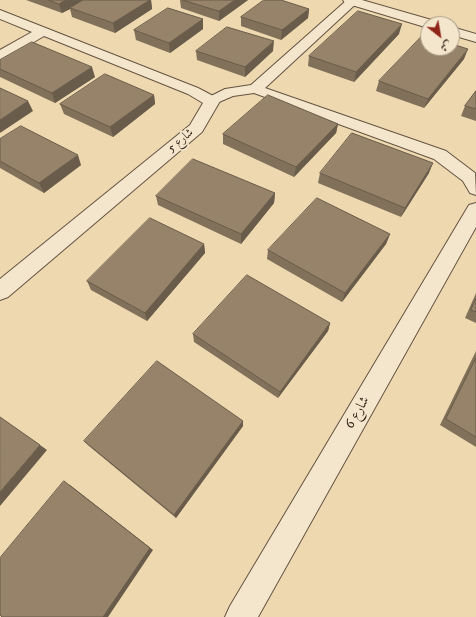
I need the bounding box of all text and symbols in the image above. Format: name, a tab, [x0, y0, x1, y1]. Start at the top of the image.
north arrow	[420, 16, 460, 56]
text: ش	[437, 37, 454, 54]
street label: شارع 5	[165, 126, 197, 156]
street label: شارع 6	[342, 394, 374, 432]

